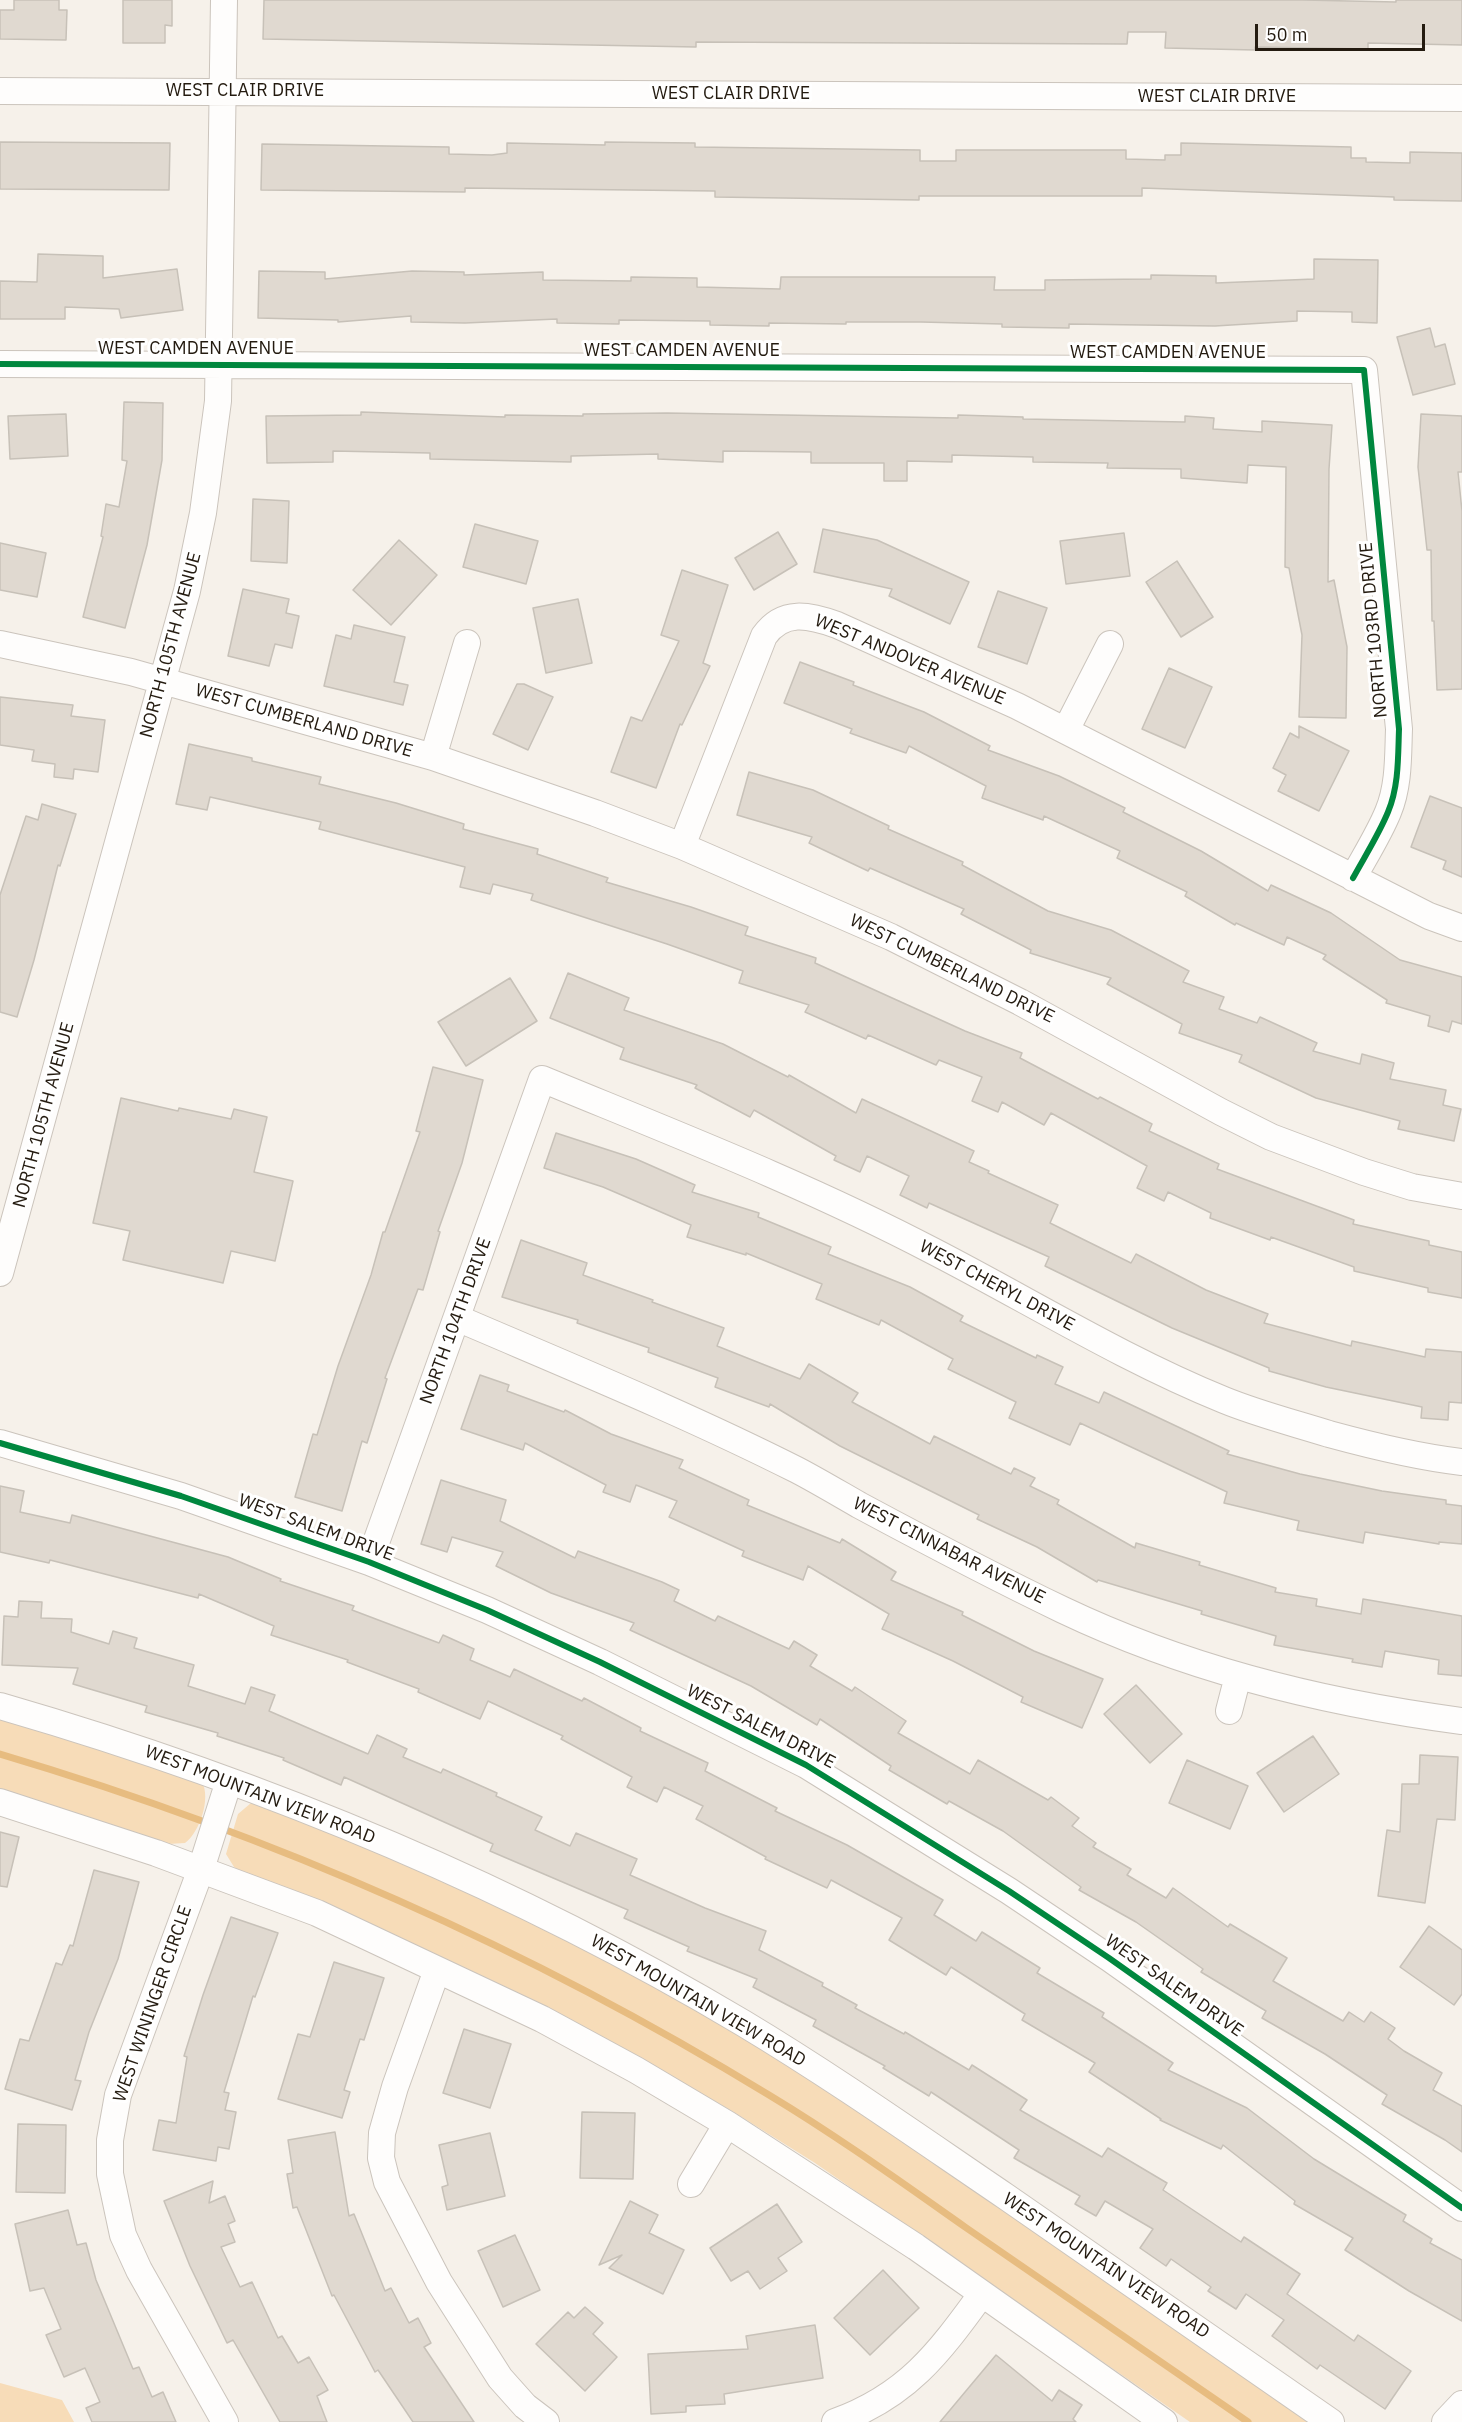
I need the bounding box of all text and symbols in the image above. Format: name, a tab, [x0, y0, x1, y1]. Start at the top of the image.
scale bar	[1258, 12, 1428, 50]
text: 50 m	[1266, 23, 1308, 46]
street label: WEST CLAIR DRIVE	[166, 80, 324, 102]
street label: WEST CLAIR DRIVE	[652, 83, 810, 105]
street label: WEST CLAIR DRIVE	[1138, 86, 1296, 108]
street label: WEST CAMDEN AVENUE	[98, 338, 294, 360]
street label: WEST CAMDEN AVENUE	[584, 340, 780, 362]
street label: WEST CAMDEN AVENUE	[1070, 342, 1266, 364]
street label: NORTH 103RD DRIVE	[1356, 541, 1392, 719]
street label: NORTH 105TH AVENUE	[136, 550, 206, 740]
street label: WEST ANDOVER AVENUE	[811, 610, 1009, 710]
street label: WEST CUMBERLAND DRIVE	[193, 680, 415, 762]
street label: WEST CUMBERLAND DRIVE	[846, 910, 1058, 1028]
street label: NORTH 105TH AVENUE	[9, 1020, 79, 1210]
street label: NORTH 104TH DRIVE	[416, 1235, 496, 1407]
street label: WEST CHERYL DRIVE	[916, 1236, 1078, 1336]
street label: WEST SALEM DRIVE	[235, 1490, 397, 1566]
street label: WEST CINNABAR AVENUE	[849, 1493, 1049, 1609]
street label: WEST SALEM DRIVE	[683, 1680, 839, 1774]
street label: WEST MOUNTAIN VIEW ROAD	[142, 1741, 378, 1849]
street label: WEST WININGER CIRCLE	[109, 1903, 197, 2105]
street label: WEST MOUNTAIN VIEW ROAD	[587, 1930, 809, 2072]
street label: WEST SALEM DRIVE	[1101, 1930, 1247, 2042]
street label: WEST MOUNTAIN VIEW ROAD	[998, 2189, 1214, 2343]

